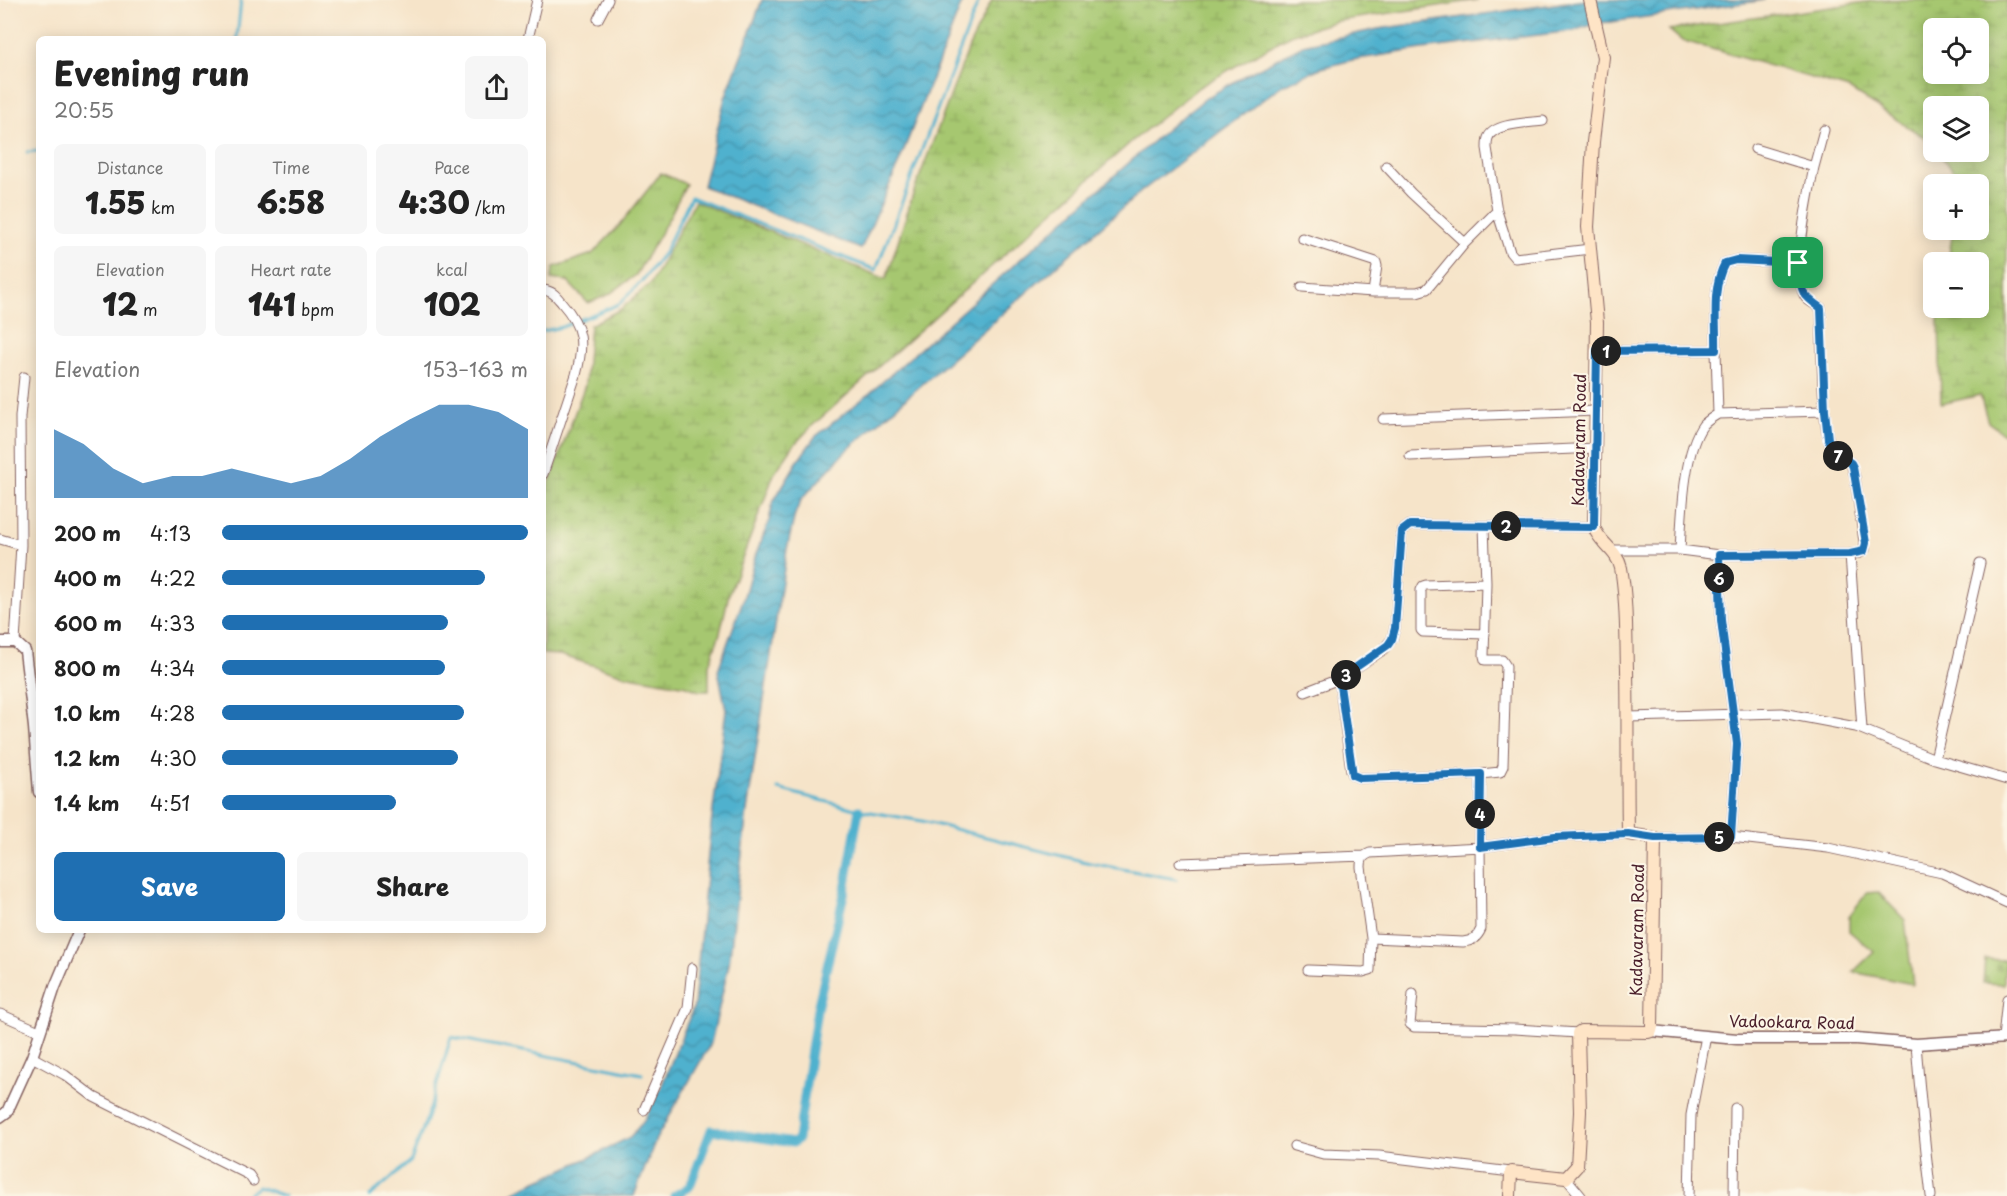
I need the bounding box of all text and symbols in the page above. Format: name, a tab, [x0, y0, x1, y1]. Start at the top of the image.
map controls	[1923, 18, 1989, 318]
button: locate	[1923, 18, 1989, 84]
text: Evening run	[54, 47, 249, 97]
button: share	[465, 56, 528, 119]
text: 20:55	[54, 95, 114, 125]
button: layers	[1923, 96, 1989, 162]
text: Distance	[96, 155, 164, 179]
text: Time	[272, 155, 310, 179]
text: Pace	[434, 155, 470, 179]
button: +	[1923, 174, 1989, 240]
text: 1.55	[85, 179, 146, 224]
text: 6:58	[257, 179, 325, 224]
text: 4:30	[398, 179, 470, 224]
text: km	[146, 195, 175, 219]
text: /km	[470, 195, 506, 219]
pin	[1772, 237, 1823, 288]
icon: arrive	[1781, 246, 1814, 279]
button: −	[1923, 252, 1989, 318]
text: Elevation	[95, 257, 165, 281]
text: Heart rate	[251, 257, 331, 281]
text: kcal	[436, 257, 468, 281]
text: 12	[102, 281, 138, 326]
text: 141	[248, 281, 296, 326]
text: 102	[423, 281, 481, 326]
text: m	[138, 297, 158, 321]
text: bpm	[296, 297, 334, 321]
pin: 1	[1591, 336, 1621, 366]
text: 1	[1602, 339, 1610, 363]
text: Elevation	[54, 354, 140, 384]
text: 153–163 m	[423, 354, 528, 384]
street label: Kadavaram Road	[1565, 373, 1591, 507]
pin: 7	[1823, 441, 1853, 471]
text: 7	[1833, 444, 1843, 468]
pin: 2	[1491, 511, 1521, 541]
text: 2	[1500, 514, 1512, 538]
text: 200 m	[54, 518, 121, 548]
text: 4:13	[150, 518, 191, 548]
text: 400 m	[54, 563, 122, 593]
text: 4:22	[150, 563, 196, 593]
pin: 6	[1704, 563, 1734, 593]
text: 6	[1713, 566, 1725, 590]
text: 600 m	[54, 608, 122, 638]
text: 4:33	[150, 608, 195, 638]
text: 800 m	[54, 653, 121, 683]
text: 4:34	[150, 653, 195, 683]
pin: 3	[1331, 660, 1361, 690]
text: 3	[1341, 663, 1351, 687]
text: 1.0 km	[54, 698, 121, 728]
text: 4:28	[150, 698, 196, 728]
text: 1.2 km	[54, 743, 120, 773]
text: 4:30	[150, 743, 197, 773]
text: 1.4 km	[54, 788, 120, 818]
text: 4:51	[150, 788, 190, 818]
pin: 4	[1465, 799, 1495, 829]
text: 4	[1475, 802, 1485, 826]
pin: 5	[1704, 822, 1734, 852]
text: 5	[1714, 825, 1724, 849]
button: Save	[54, 852, 285, 921]
button: Share	[297, 852, 528, 921]
street label: Kadavaram Road	[1623, 863, 1649, 997]
street label: Vadookara Road	[1729, 1008, 1855, 1034]

